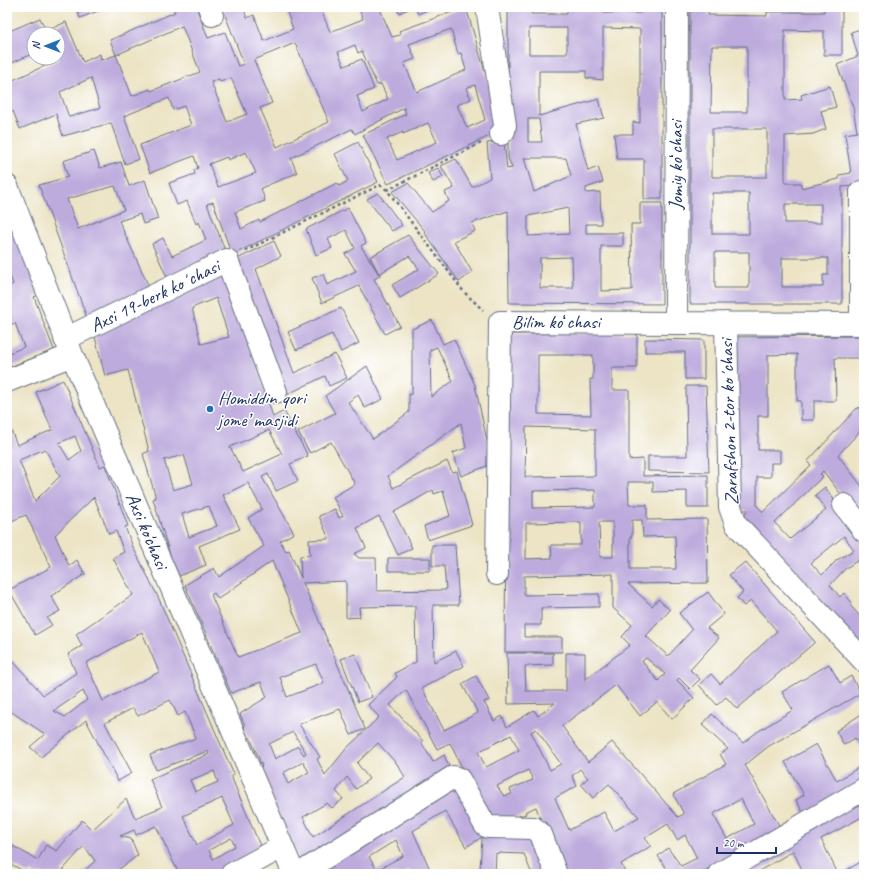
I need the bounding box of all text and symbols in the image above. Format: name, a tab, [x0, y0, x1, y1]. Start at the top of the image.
north arrow	[26, 26, 66, 66]
text: N	[29, 40, 43, 49]
street label: Jomiy koʻchasi	[664, 118, 688, 211]
street label: Аxsi 19-berk koʼchasi	[86, 253, 226, 338]
street label: Bilim koʻchasi	[512, 310, 603, 334]
street label: Zarafshon 2-tor koʼchasi	[714, 336, 744, 505]
place label: Homiddin qori jome’ masjidi	[216, 386, 308, 432]
marker: Homiddin qori jome’ masjidi	[205, 404, 215, 414]
street label: Axsi ko'chasi	[120, 489, 175, 575]
scale bar	[717, 829, 776, 855]
text: 20 m	[723, 835, 745, 851]

